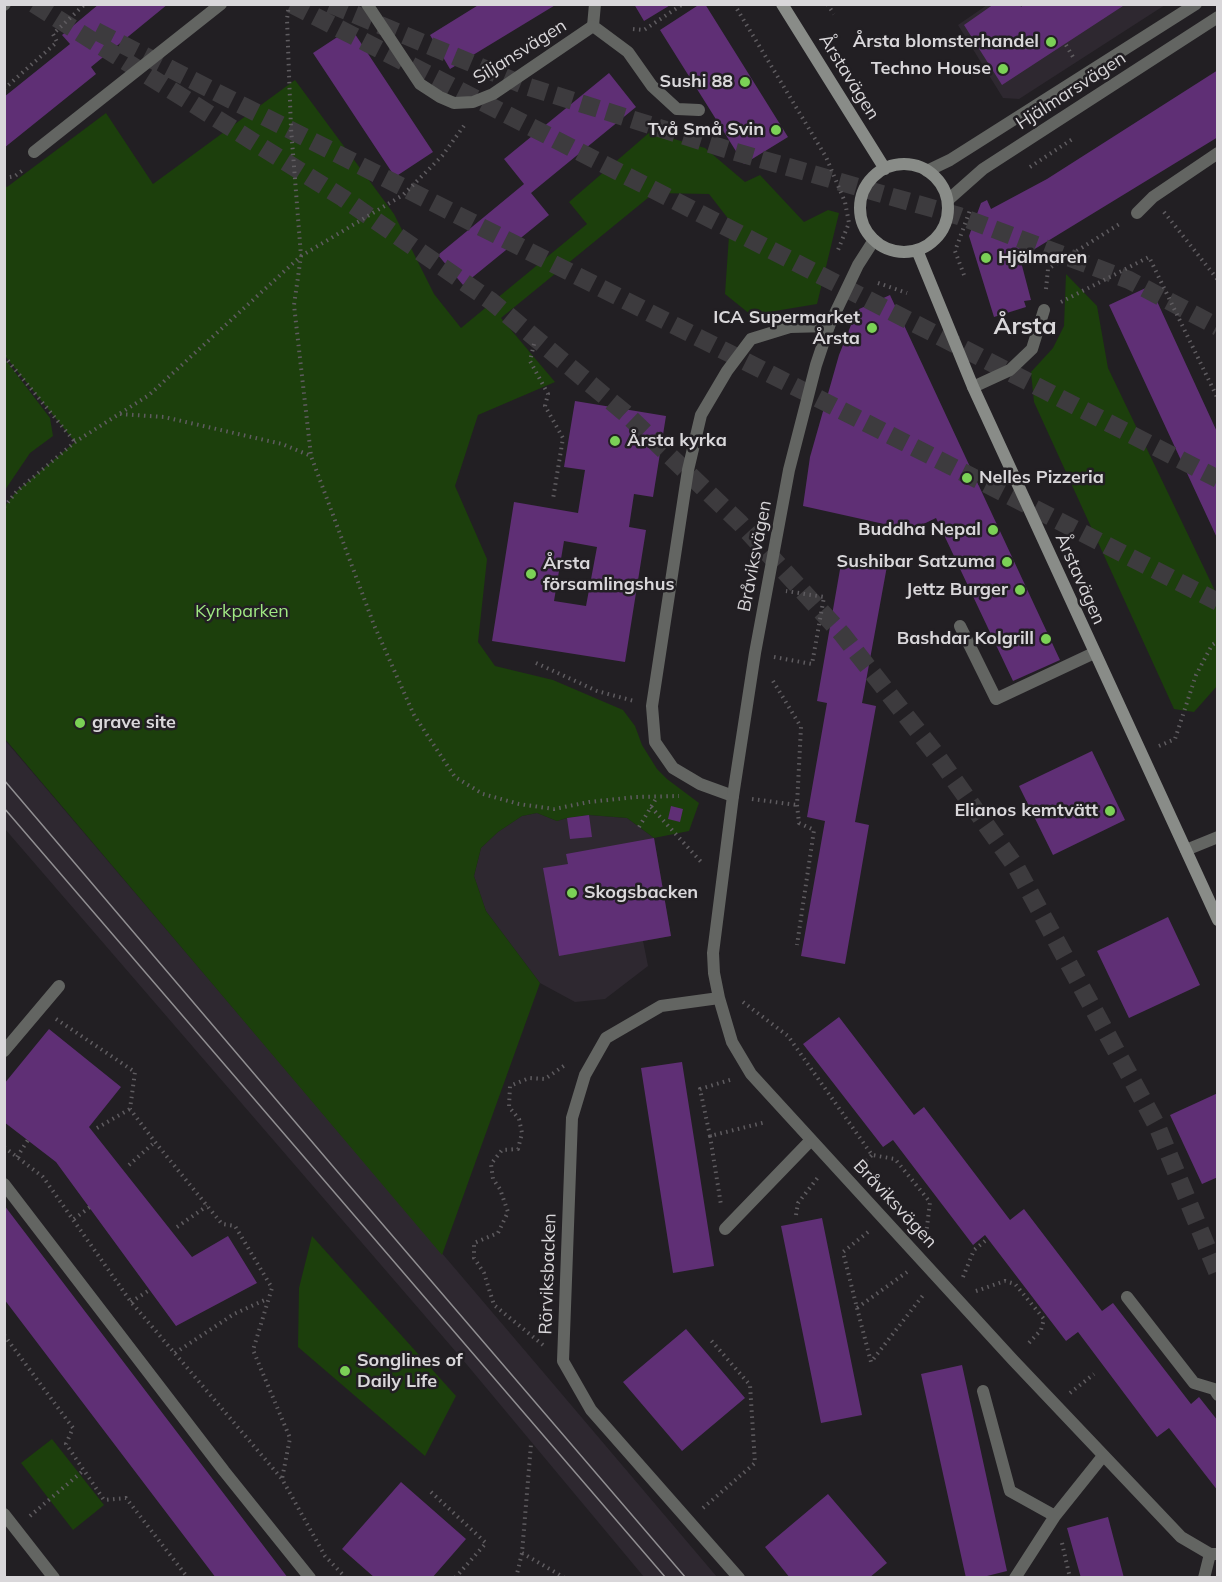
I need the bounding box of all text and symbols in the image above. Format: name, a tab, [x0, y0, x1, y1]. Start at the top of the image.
street label: Siljansvägen	[469, 15, 571, 89]
street label: Årstavägen	[814, 30, 884, 124]
place label: Årsta blomsterhandel	[853, 31, 1039, 53]
marker: Årsta blomsterhandel	[1044, 35, 1058, 49]
street label: Hjälmarsvägen	[1012, 47, 1130, 135]
place label: Techno House	[871, 58, 991, 80]
marker: Techno House	[996, 62, 1010, 76]
place label: Sushi 88	[660, 71, 733, 93]
marker: Sushi 88	[738, 75, 752, 89]
place label: Två Små Svin	[648, 119, 764, 141]
marker: Två Små Svin	[769, 123, 783, 137]
place label: Hjälmaren	[998, 247, 1087, 269]
marker: Hjälmaren	[979, 251, 993, 265]
place label: ICA Supermarket Årsta	[713, 307, 860, 350]
district label: Årsta	[993, 313, 1057, 341]
marker: ICA Supermarket Årsta	[865, 321, 879, 335]
place label: Årsta kyrka	[627, 430, 727, 452]
marker: Årsta kyrka	[608, 434, 622, 448]
place label: Nelles Pizzeria	[979, 467, 1104, 489]
marker: Nelles Pizzeria	[960, 471, 974, 485]
street label: Bråviksvägen	[734, 499, 776, 613]
place label: Buddha Nepal	[858, 519, 981, 541]
marker: Buddha Nepal	[986, 523, 1000, 537]
street label: Årstavägen	[1050, 530, 1110, 628]
place label: Sushibar Satzuma	[837, 551, 995, 573]
place label: Årsta församlingshus	[543, 553, 674, 596]
marker: Sushibar Satzuma	[1000, 555, 1014, 569]
marker: Årsta församlingshus	[524, 567, 538, 581]
place label: Jettz Burger	[906, 579, 1008, 601]
marker: Jettz Burger	[1013, 583, 1027, 597]
park label: Kyrkparken	[195, 601, 289, 623]
place label: Bashdar Kolgrill	[897, 628, 1034, 650]
marker: Bashdar Kolgrill	[1039, 632, 1053, 646]
place label: grave site	[92, 712, 176, 734]
marker: grave site	[73, 716, 87, 730]
place label: Elianos kemtvätt	[954, 800, 1098, 822]
marker: Elianos kemtvätt	[1103, 804, 1117, 818]
place label: Skogsbacken	[584, 882, 698, 904]
marker: Skogsbacken	[565, 886, 579, 900]
street label: Bråviksvägen	[849, 1155, 941, 1253]
street label: Rörviksbacken	[535, 1213, 561, 1335]
place label: Songlines of Daily Life	[357, 1350, 463, 1392]
marker: Songlines of Daily Life	[338, 1364, 352, 1378]

